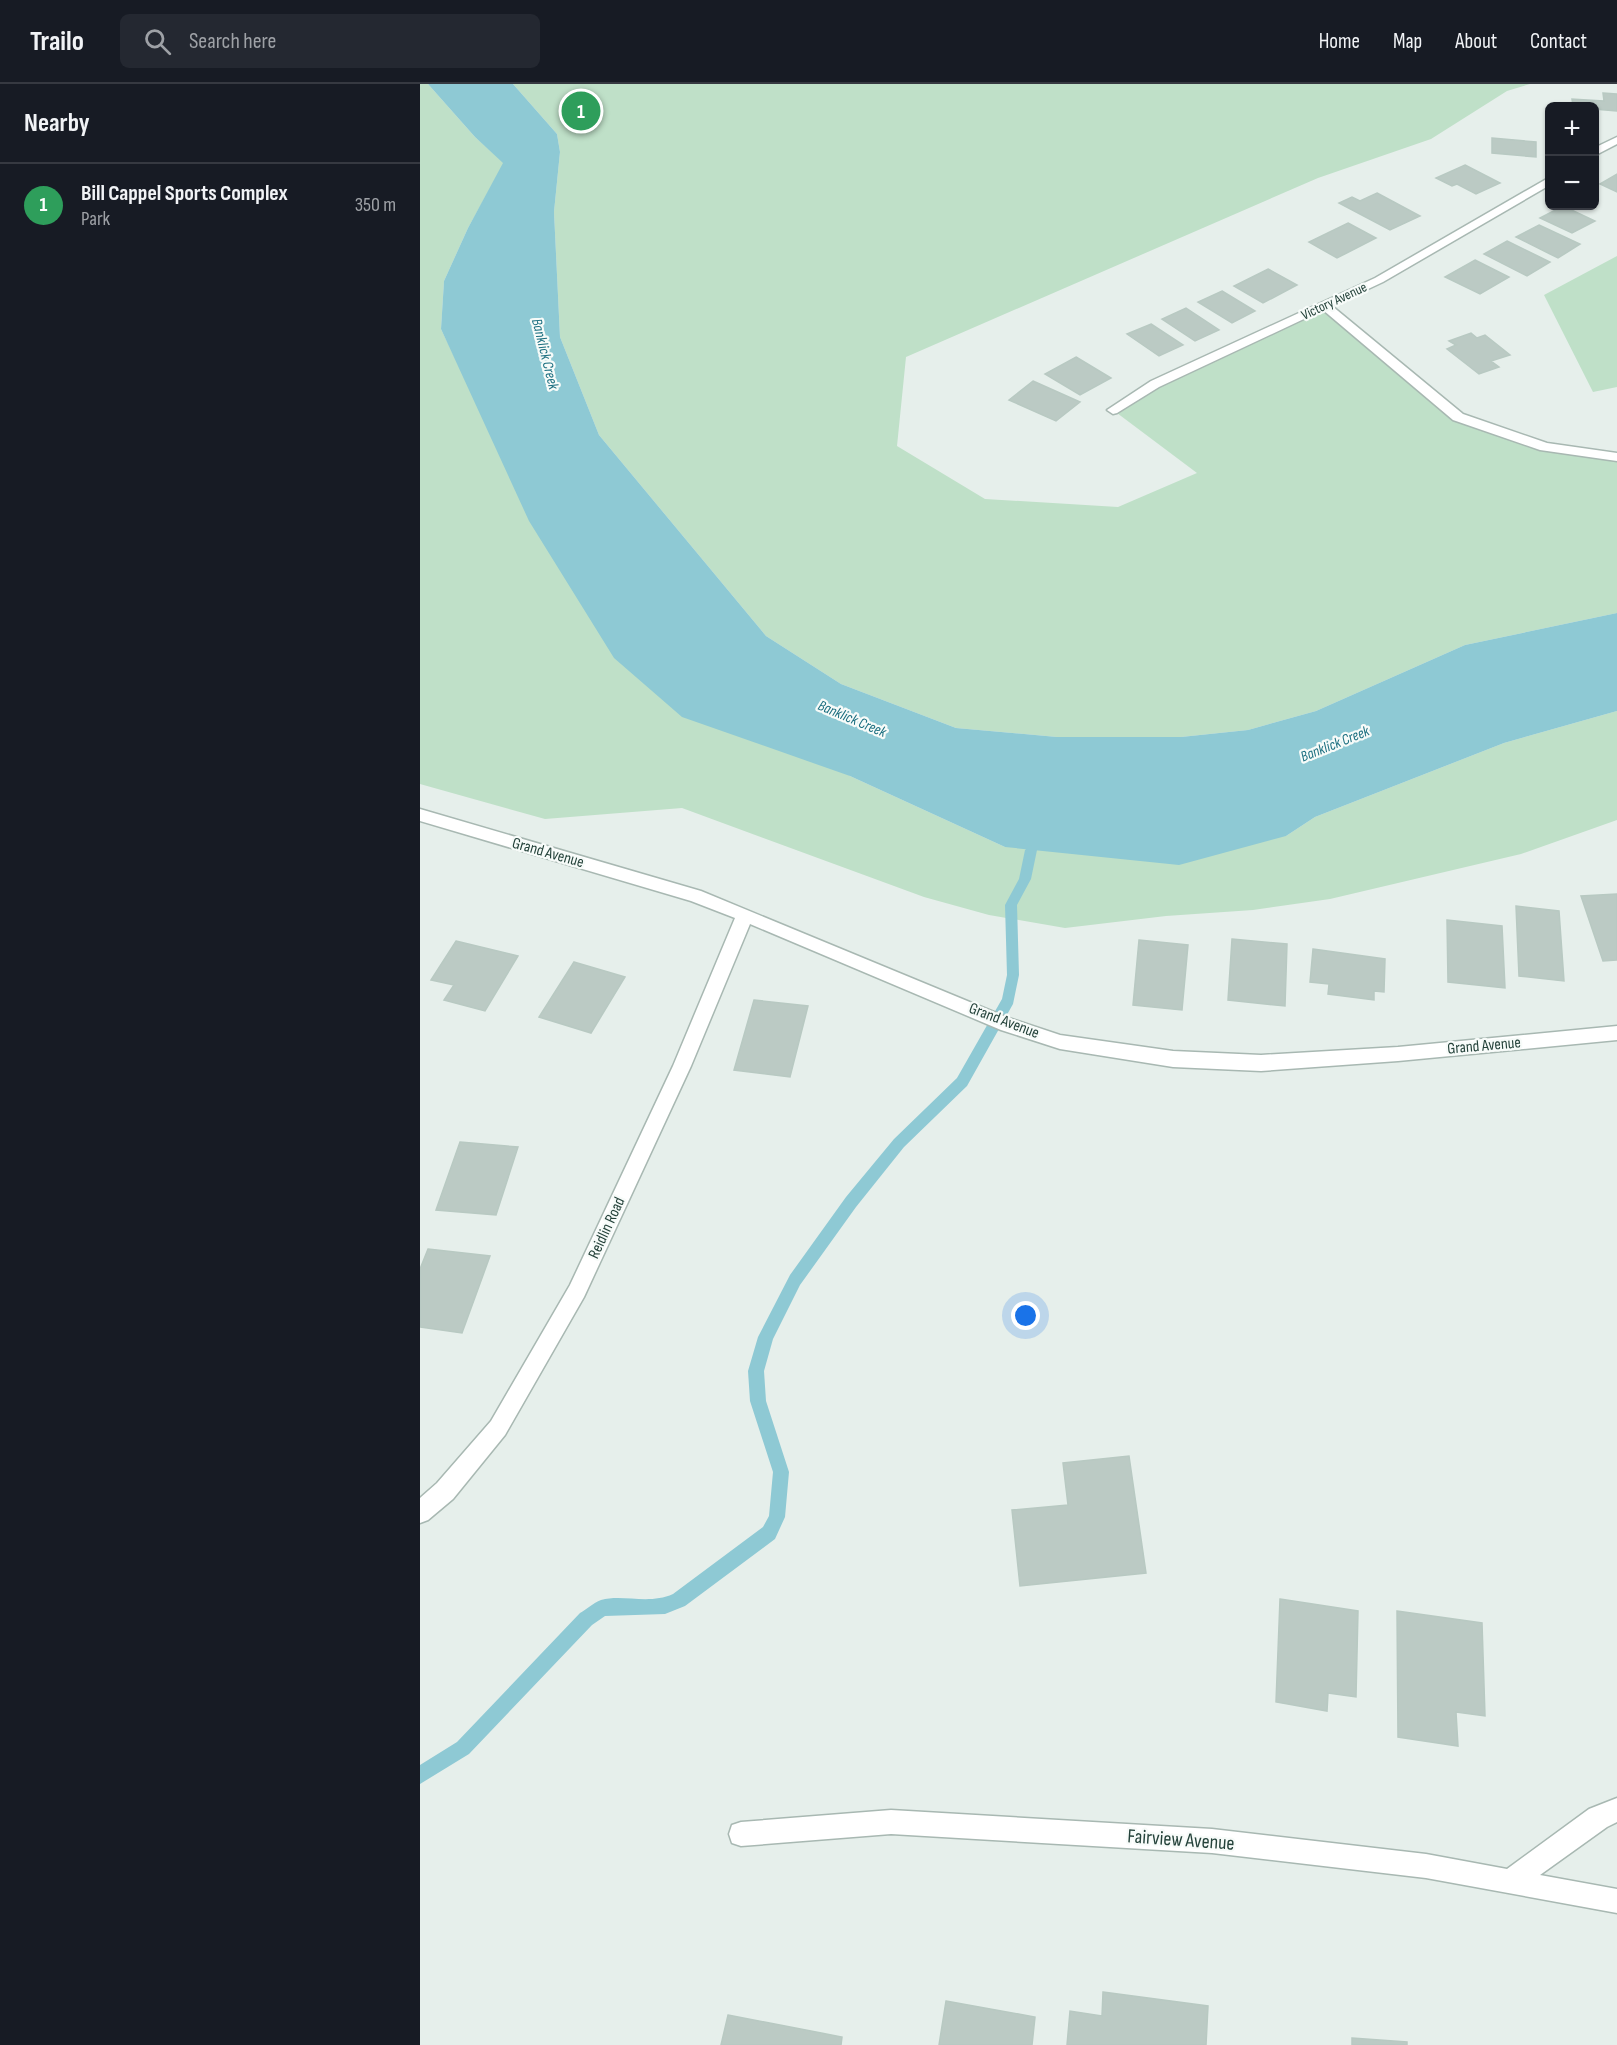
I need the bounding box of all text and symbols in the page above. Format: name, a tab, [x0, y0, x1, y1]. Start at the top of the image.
search box	[120, 14, 540, 68]
text: Trailo	[30, 25, 84, 58]
icon: search	[141, 25, 174, 58]
text: Search here	[189, 28, 276, 55]
text: Home	[1319, 29, 1360, 54]
text: Map	[1393, 29, 1422, 54]
text: About	[1455, 29, 1497, 54]
text: Contact	[1530, 29, 1587, 54]
pin: 1	[562, 88, 600, 134]
map controls	[1545, 102, 1599, 210]
button: +	[1545, 102, 1599, 156]
text: Nearby	[24, 108, 90, 139]
button: −	[1545, 156, 1599, 210]
text: Bill Cappel Sports Complex	[81, 180, 288, 207]
text: 1	[40, 193, 47, 217]
text: 350 m	[355, 193, 396, 217]
text: Park	[81, 207, 110, 231]
street label: Victory Avenue	[1299, 278, 1369, 324]
water label: Banklick Creek	[527, 317, 563, 392]
water label: Banklick Creek	[815, 696, 889, 742]
water label: Banklick Creek	[1298, 721, 1373, 766]
street label: Grand Avenue	[510, 834, 586, 872]
street label: Grand Avenue	[966, 999, 1042, 1043]
street label: Grand Avenue	[1446, 1033, 1522, 1059]
street label: Reidlin Road	[585, 1194, 629, 1262]
your location	[1011, 1301, 1040, 1330]
street label: Fairview Avenue	[1127, 1824, 1235, 1856]

